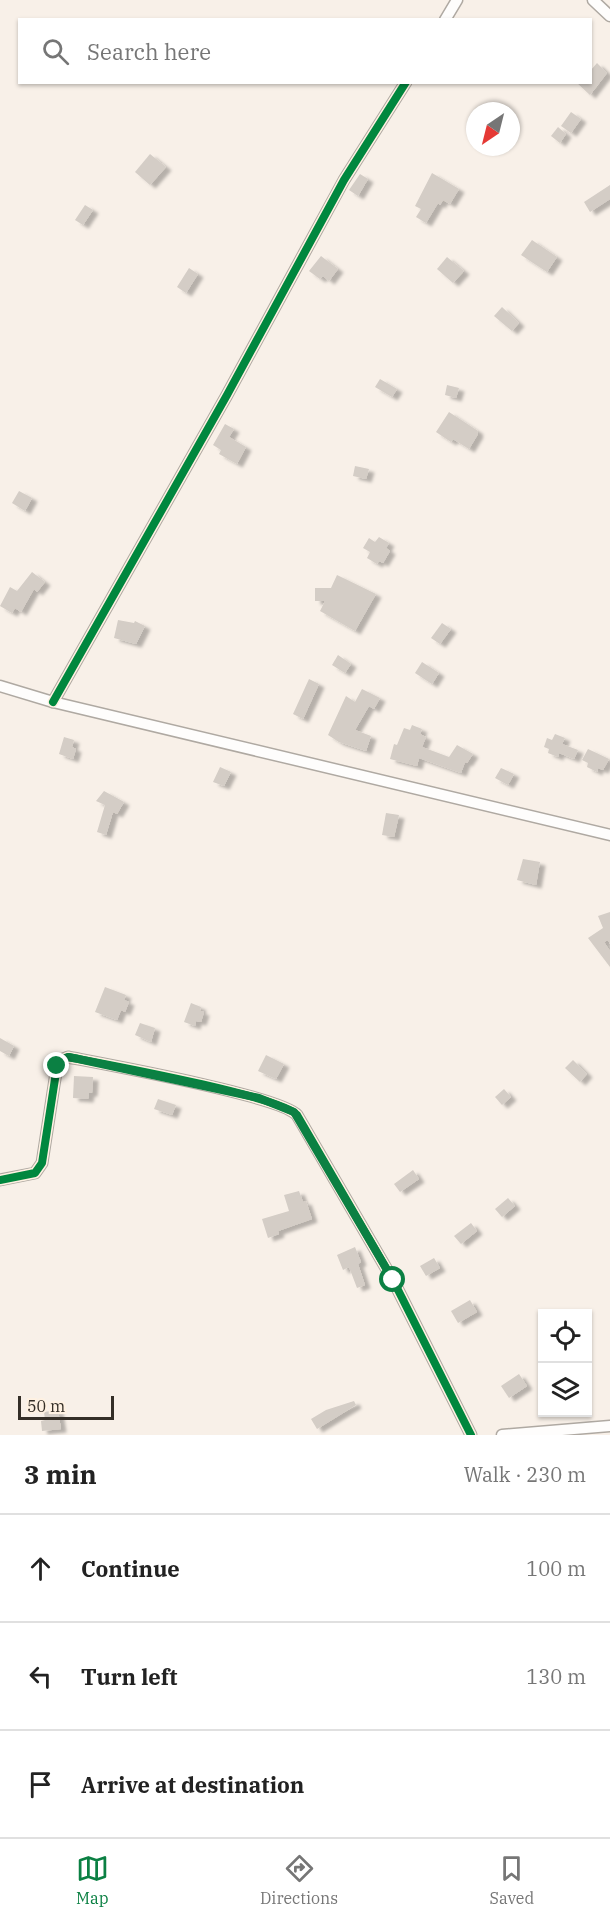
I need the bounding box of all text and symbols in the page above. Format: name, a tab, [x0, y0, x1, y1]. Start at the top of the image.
search box	[18, 18, 592, 84]
icon: search	[39, 35, 72, 68]
text: Search here	[87, 37, 211, 66]
north arrow	[466, 102, 520, 156]
route end	[43, 1052, 69, 1078]
route start	[379, 1266, 405, 1292]
map controls	[538, 1309, 592, 1417]
button: locate	[538, 1309, 592, 1363]
button: layers	[538, 1363, 592, 1417]
scale bar	[18, 1393, 114, 1420]
text: 50 m	[27, 1396, 65, 1416]
text: 3 min	[24, 1457, 97, 1491]
text: Walk · 230 m	[464, 1461, 586, 1488]
icon: ahead	[24, 1552, 57, 1585]
text: Continue	[81, 1554, 180, 1583]
text: 100 m	[526, 1555, 586, 1582]
icon: left	[24, 1660, 57, 1693]
text: Turn left	[81, 1662, 177, 1691]
text: 130 m	[526, 1663, 586, 1690]
icon: arrive	[24, 1768, 57, 1801]
text: Arrive at destination	[81, 1770, 304, 1799]
tab: Map	[76, 1852, 109, 1908]
tab: Directions	[260, 1852, 338, 1908]
tab: Saved	[489, 1852, 534, 1908]

